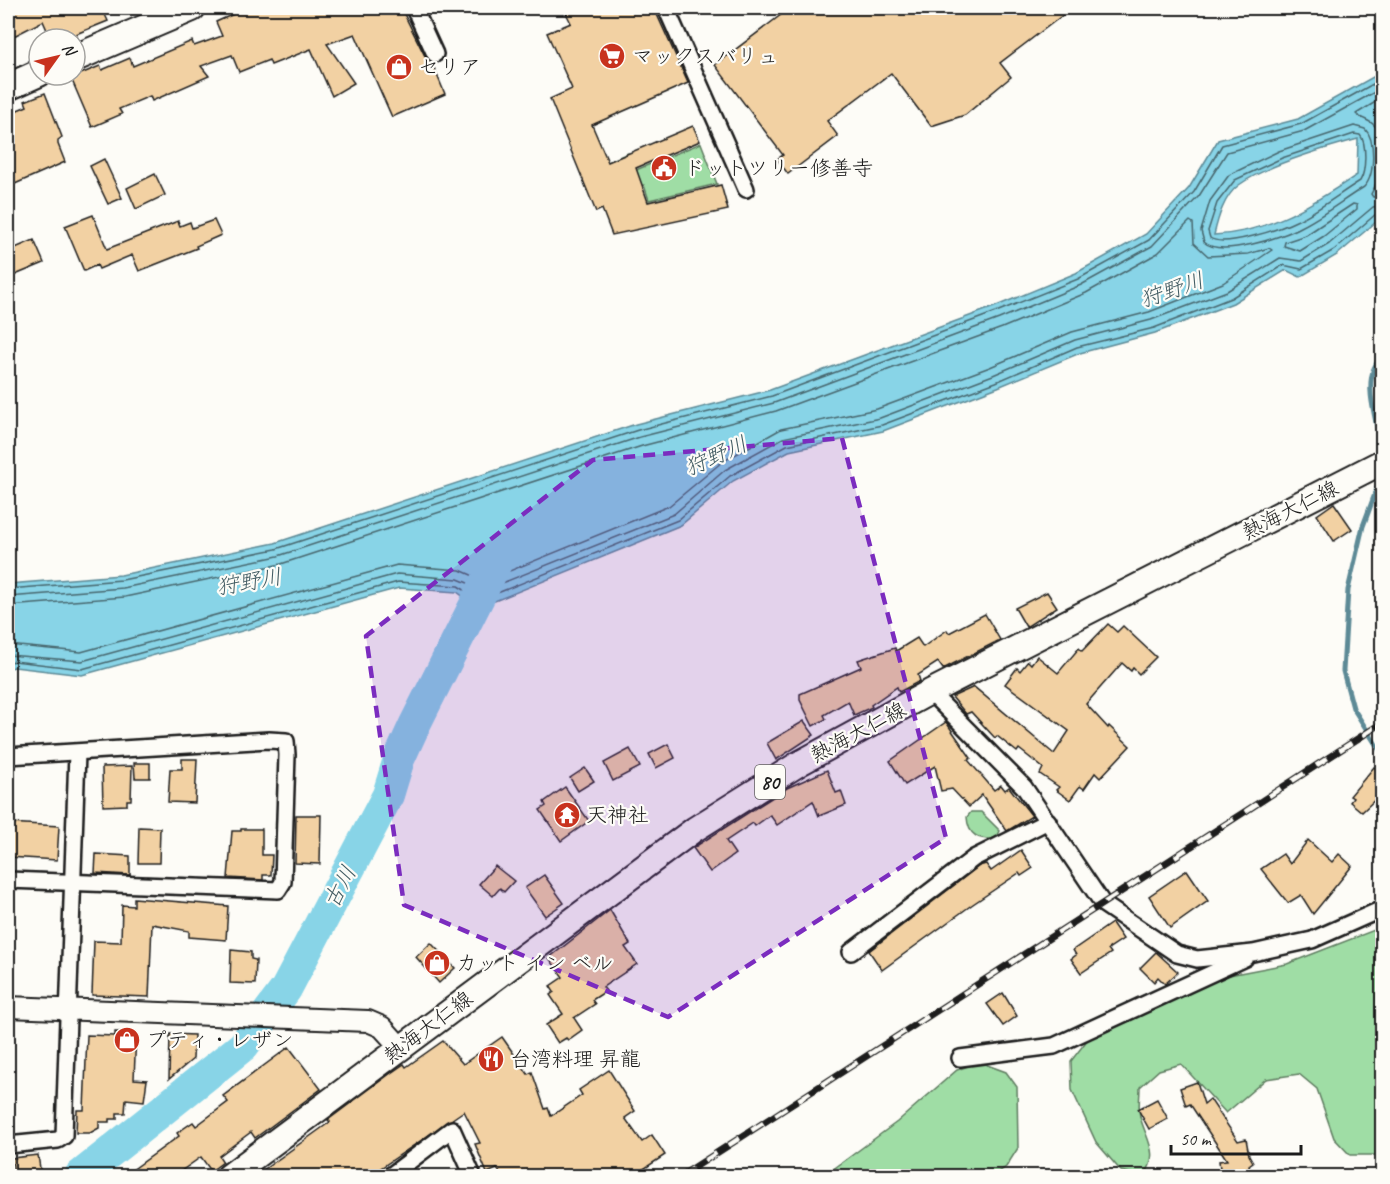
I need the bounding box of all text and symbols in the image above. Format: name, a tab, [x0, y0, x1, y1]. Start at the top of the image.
north arrow	[27, 27, 87, 87]
text: N	[58, 39, 81, 61]
supermarket icon: マックスバリュ	[597, 41, 627, 71]
place label: マックスバリュ	[632, 43, 779, 69]
shop icon: セリア	[384, 52, 414, 82]
place label: セリア	[418, 54, 481, 80]
public building icon: ドットツリー修善寺	[649, 153, 679, 183]
place label: ドットツリー修善寺	[684, 155, 873, 181]
water label: 狩野川	[1136, 266, 1208, 314]
water label: 狩野川	[680, 430, 752, 482]
street label: 熱海大仁線	[1237, 475, 1343, 545]
water label: 狩野川	[214, 562, 284, 602]
street label: 熱海大仁線	[806, 696, 910, 768]
road number: 80	[755, 765, 785, 799]
temple icon: 天神社	[552, 800, 582, 830]
place label: 天神社	[586, 802, 649, 828]
water label: 古川	[317, 861, 363, 913]
shop icon: カット イン ベル	[422, 948, 452, 978]
place label: カット イン ベル	[456, 950, 613, 976]
street label: 熱海大仁線	[378, 985, 478, 1069]
shop icon: プティ・レザン	[112, 1025, 142, 1055]
place label: プティ・レザン	[146, 1027, 293, 1053]
restaurant icon: 台湾料理 昇龍	[476, 1044, 506, 1074]
place label: 台湾料理 昇龍	[510, 1046, 641, 1072]
scale bar	[1171, 1118, 1302, 1156]
text: 50 m	[1180, 1128, 1213, 1150]

